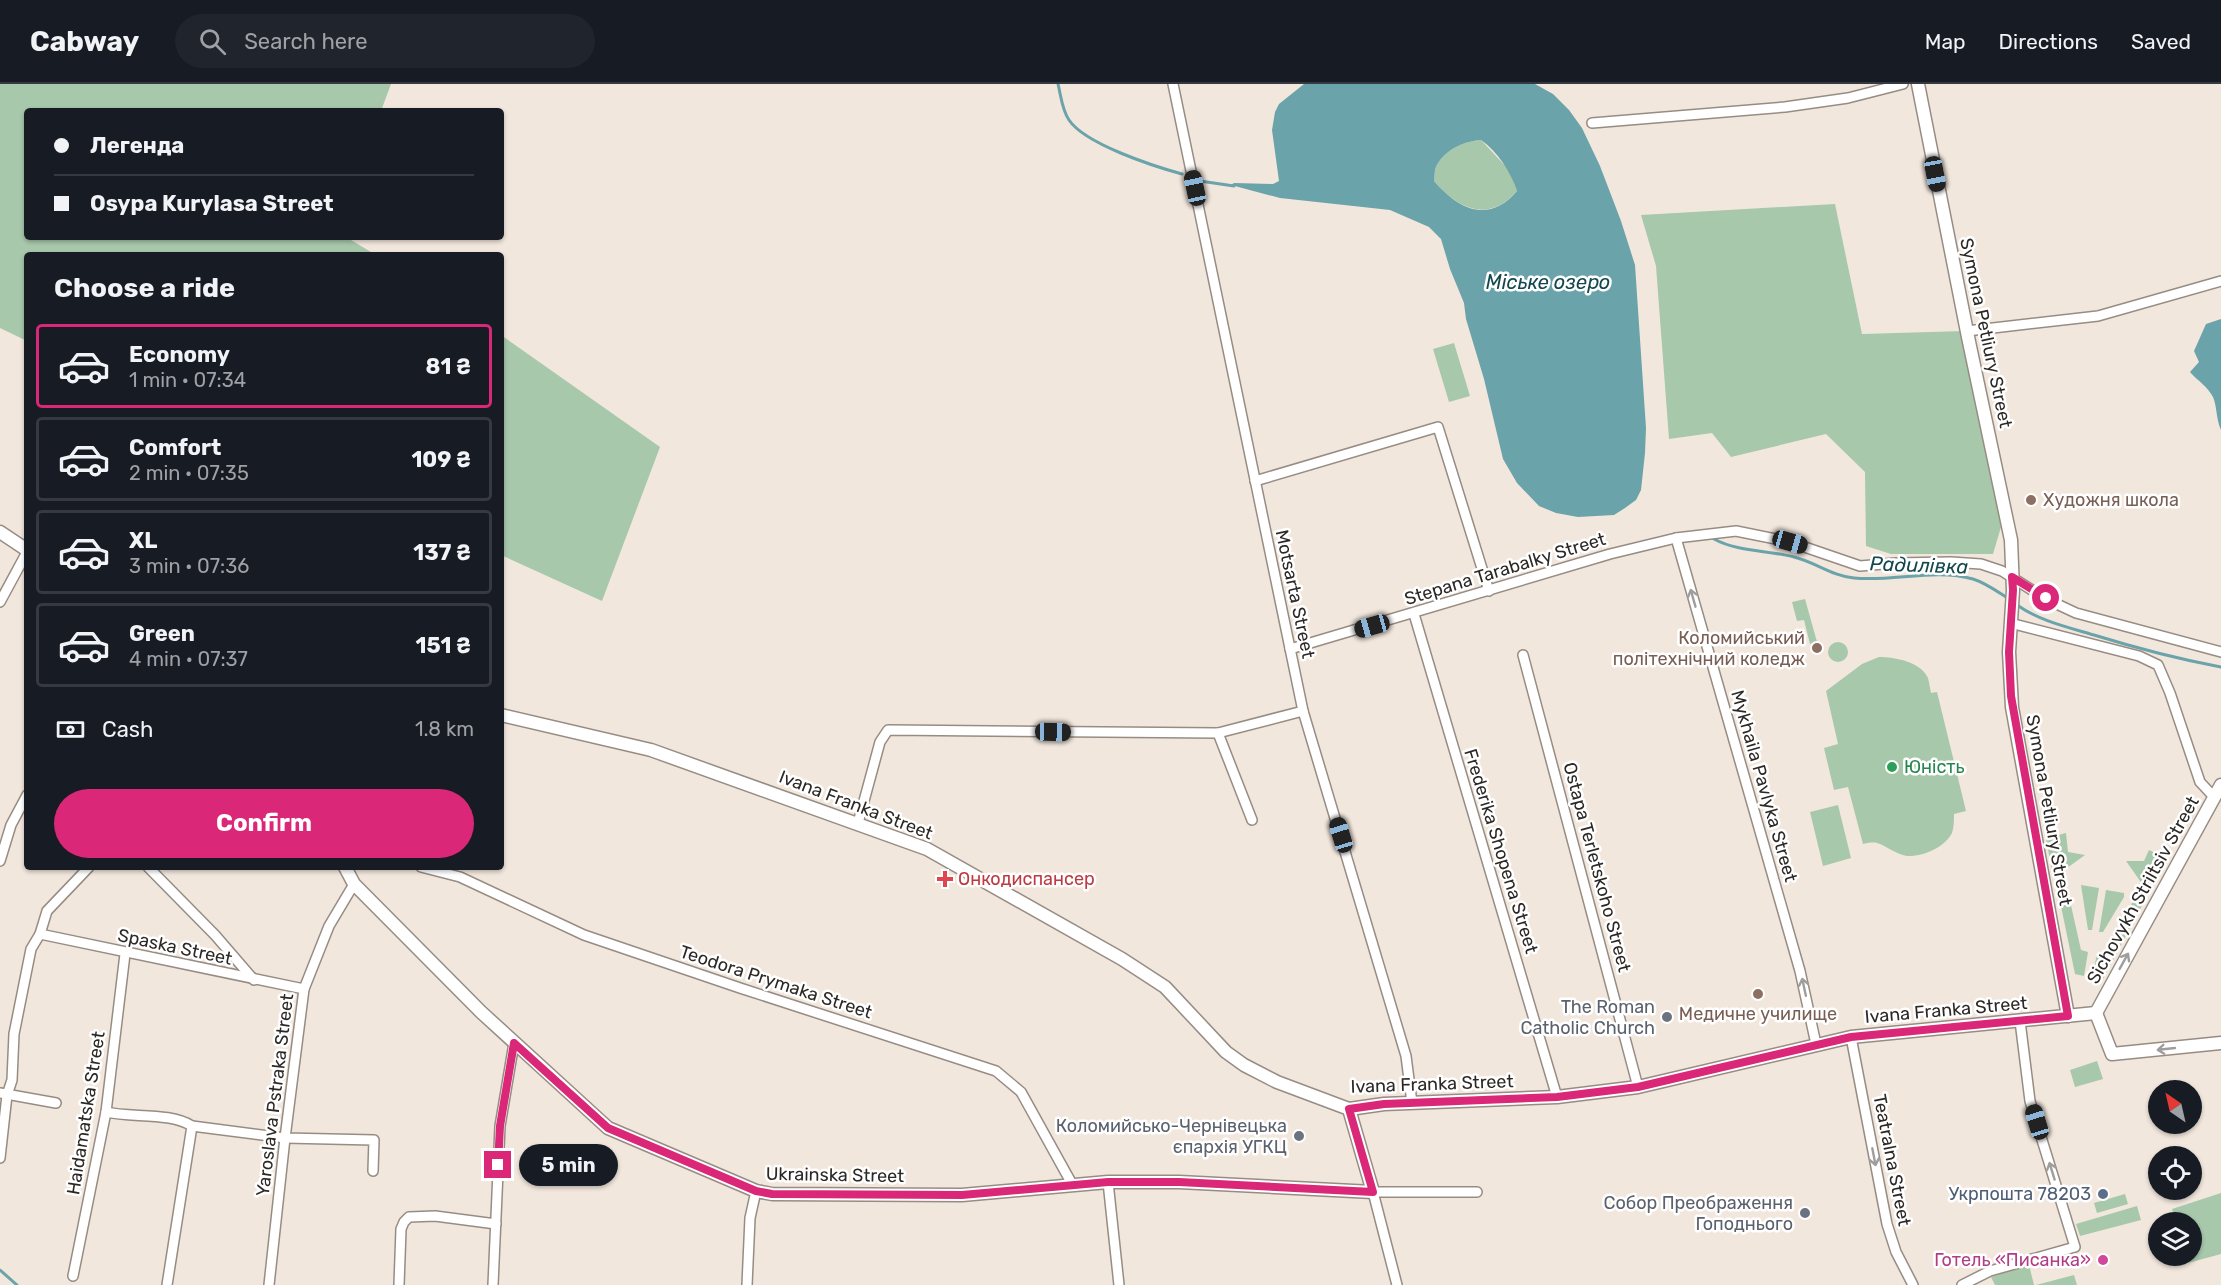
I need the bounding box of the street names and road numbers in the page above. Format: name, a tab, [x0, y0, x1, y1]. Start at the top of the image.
street label: Symona Petliury Street	[1955, 236, 2017, 430]
street label: Motsarta Street	[1271, 528, 1319, 660]
street label: Stepana Tarabalky Street	[1402, 528, 1608, 610]
street label: Mykhaila Pavlyka Street	[1726, 688, 1802, 884]
street label: Symona Petliury Street	[2021, 713, 2077, 907]
street label: Frederika Shopena Street	[1459, 746, 1543, 956]
street label: Ostapa Terletskoho Street	[1558, 760, 1636, 974]
street label: Ivana Franka Street	[776, 766, 936, 844]
street label: Sichovykh Striltsiv Street	[2082, 792, 2204, 988]
street label: Spaska Street	[116, 924, 234, 970]
street label: Teodora Prymaka Street	[677, 940, 875, 1024]
street label: Yaroslava Pstraka Street	[252, 992, 298, 1198]
street label: Ivana Franka Street	[1864, 992, 2028, 1028]
street label: Haidamatska Street	[62, 1030, 110, 1196]
street label: Ivana Franka Street	[1350, 1070, 1514, 1098]
street label: Teatralna Street	[1868, 1092, 1916, 1228]
street label: Ukrainska Street	[766, 1163, 904, 1187]

